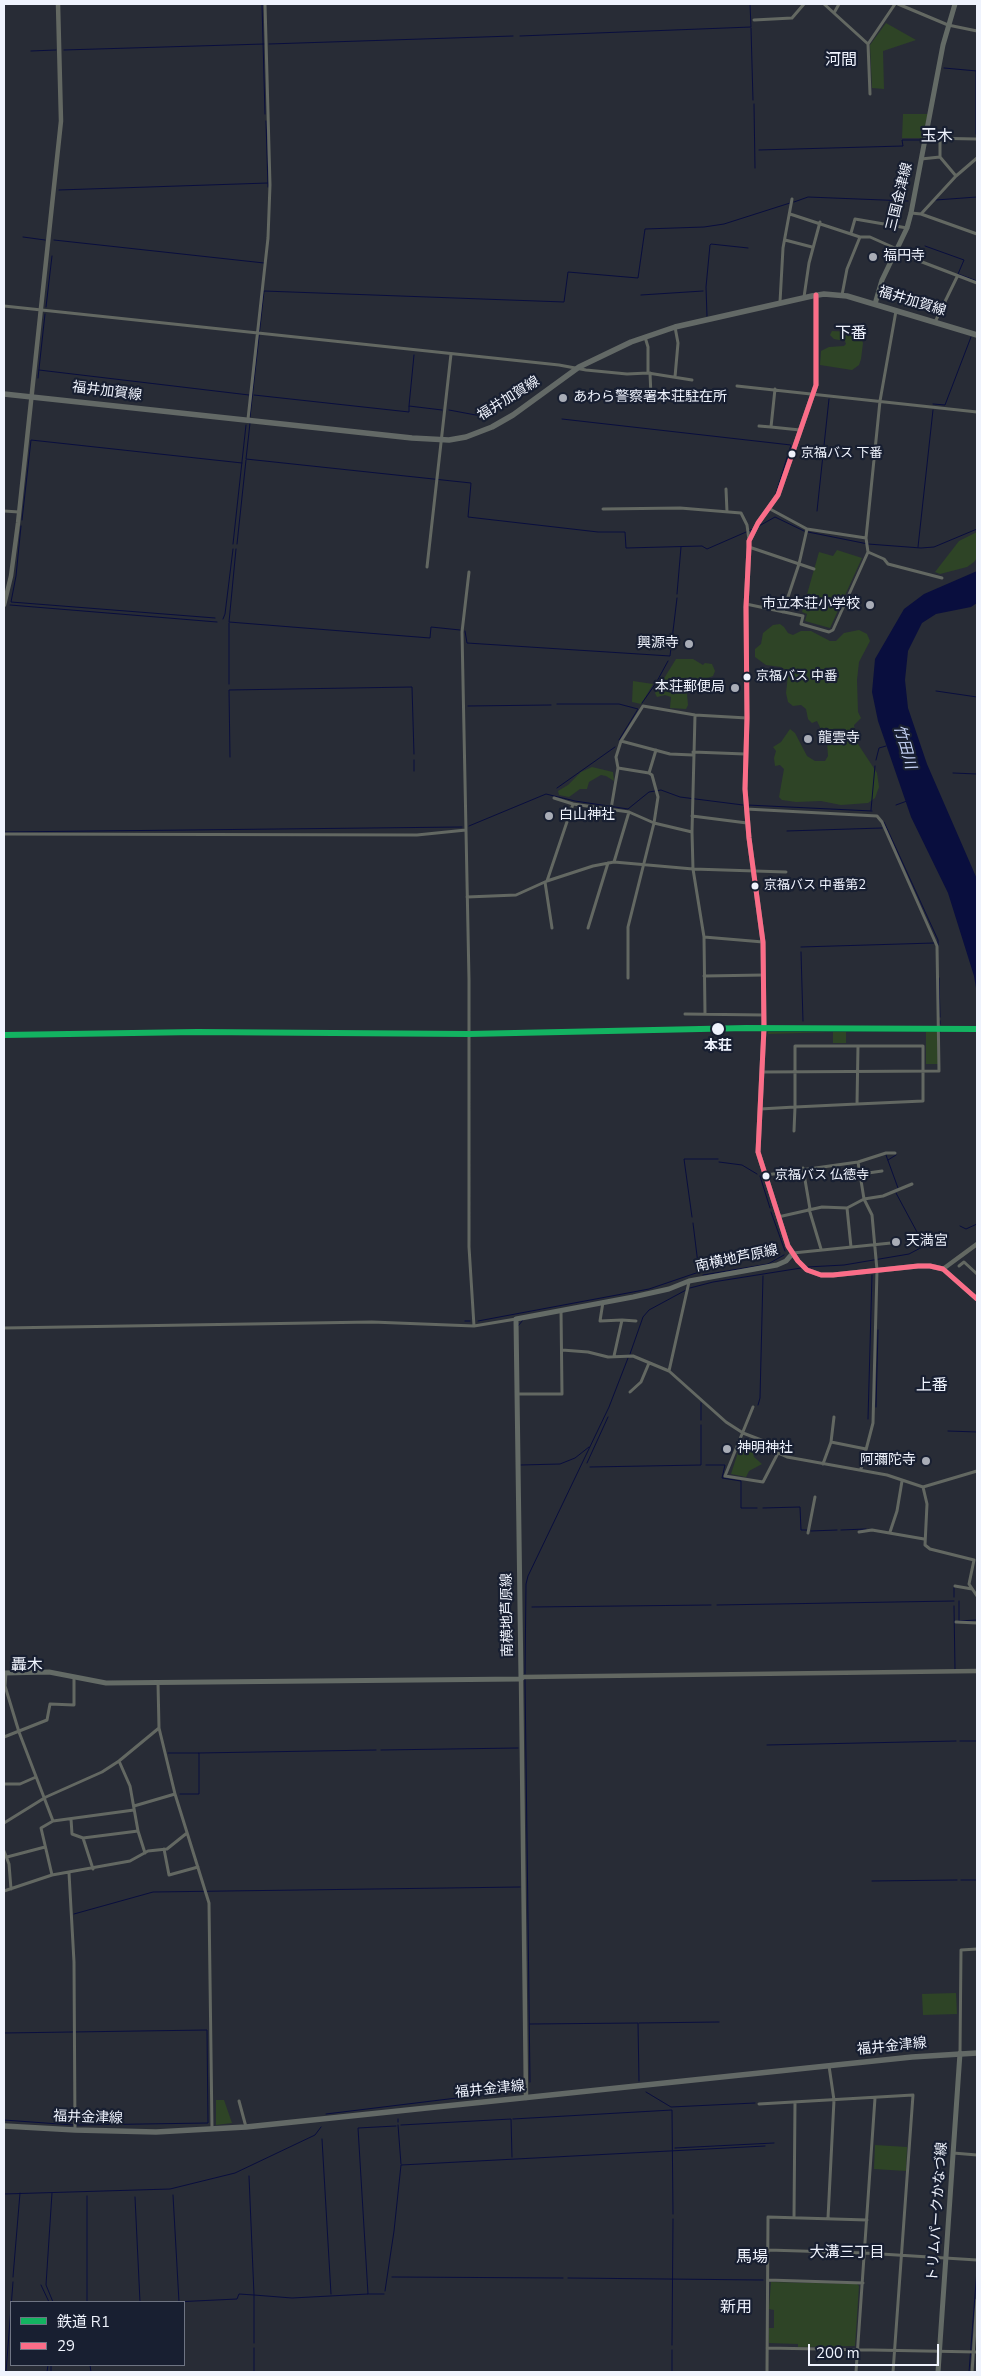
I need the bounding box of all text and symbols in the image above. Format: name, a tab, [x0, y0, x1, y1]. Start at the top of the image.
district label: 河間	[825, 51, 857, 71]
district label: 玉木	[921, 127, 953, 147]
street label: 三国金津線	[883, 161, 917, 233]
place label: 福円寺	[883, 249, 925, 265]
marker: 福円寺	[867, 251, 879, 263]
street label: 福井加賀線	[876, 284, 948, 320]
district label: 下番	[835, 324, 867, 344]
street label: 福井加賀線	[475, 373, 543, 425]
street label: 福井加賀線	[71, 379, 143, 405]
place label: あわら警察署本荘駐在所	[573, 390, 727, 406]
marker: あわら警察署本荘駐在所	[557, 392, 569, 404]
place label: 京福バス 下番	[801, 446, 882, 462]
marker: 京福バス 下番	[787, 449, 797, 459]
place label: 市立本荘小学校	[762, 597, 860, 613]
marker: 市立本荘小学校	[864, 599, 876, 611]
place label: 興源寺	[637, 636, 679, 652]
marker: 興源寺	[683, 638, 695, 650]
place label: 京福バス 中番	[756, 669, 837, 685]
marker: 京福バス 中番	[742, 672, 752, 682]
place label: 本荘郵便局	[655, 680, 725, 696]
marker: 本荘郵便局	[729, 682, 741, 694]
water label: 竹田川	[889, 723, 919, 771]
place label: 龍雲寺	[818, 731, 860, 747]
marker: 龍雲寺	[802, 733, 814, 745]
place label: 白山神社	[559, 808, 615, 824]
marker: 白山神社	[543, 810, 555, 822]
place label: 京福バス 中番第2	[764, 878, 866, 894]
marker: 京福バス 中番第2	[750, 881, 760, 891]
marker: 本荘	[710, 1021, 726, 1037]
place label: 本荘	[704, 1039, 732, 1055]
place label: 京福バス 仏徳寺	[775, 1168, 869, 1184]
marker: 京福バス 仏徳寺	[761, 1171, 771, 1181]
place label: 天満宮	[906, 1234, 948, 1250]
marker: 天満宮	[890, 1236, 902, 1248]
street label: 南横地芦原線	[694, 1242, 780, 1276]
district label: 上番	[916, 1376, 948, 1396]
place label: 神明神社	[737, 1441, 793, 1457]
marker: 神明神社	[721, 1443, 733, 1455]
place label: 阿彌陀寺	[860, 1453, 916, 1469]
marker: 阿彌陀寺	[920, 1455, 932, 1467]
street label: 南横地芦原線	[499, 1573, 517, 1657]
district label: 轟木	[11, 1656, 43, 1676]
street label: 福井金津線	[856, 2035, 928, 2059]
street label: 福井金津線	[454, 2078, 526, 2102]
street label: 福井金津線	[53, 2108, 123, 2128]
street label: トリムパークかなづ線	[925, 2142, 951, 2282]
district label: 大溝三丁目	[810, 2244, 884, 2262]
district label: 馬場	[736, 2248, 768, 2268]
district label: 新用	[720, 2298, 752, 2318]
legend	[10, 2301, 185, 2366]
text: 鉄道 R1	[57, 2312, 110, 2332]
scale bar	[811, 2334, 942, 2366]
text: 29	[57, 2336, 75, 2356]
text: 200 m	[816, 2343, 860, 2363]

